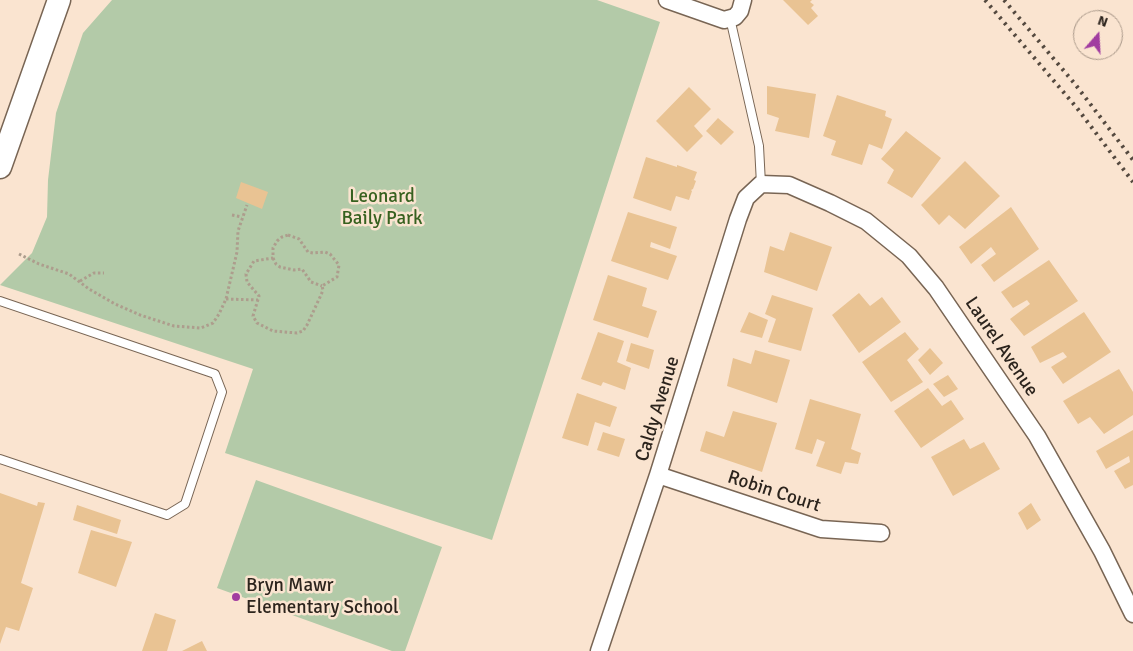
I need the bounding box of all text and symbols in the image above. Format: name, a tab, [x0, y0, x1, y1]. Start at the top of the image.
north arrow	[1073, 10, 1123, 60]
text: N	[1095, 12, 1110, 31]
park label: Leonard Baily Park	[341, 186, 423, 230]
street label: Laurel Avenue	[959, 293, 1043, 401]
street label: Caldy Avenue	[631, 354, 685, 464]
street label: Robin Court	[725, 466, 823, 518]
place label: Bryn Mawr Elementary School	[246, 575, 399, 619]
marker: Bryn Mawr Elementary School	[230, 591, 242, 603]

